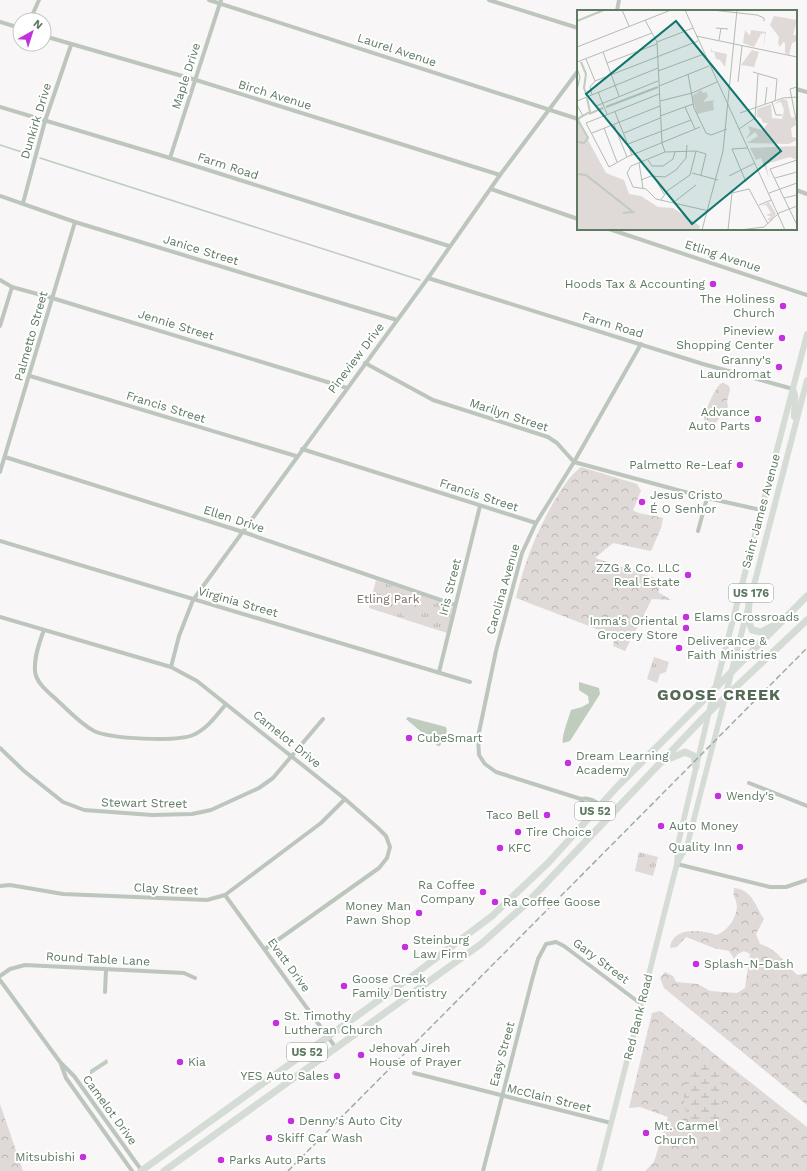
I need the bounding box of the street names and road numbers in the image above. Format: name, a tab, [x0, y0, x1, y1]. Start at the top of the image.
street label: Laurel Avenue	[356, 31, 438, 69]
street label: Maple Drive	[169, 41, 203, 111]
street label: Birch Avenue	[237, 77, 313, 113]
street label: Dunkirk Drive	[18, 81, 54, 161]
street label: Farm Road	[196, 150, 260, 182]
street label: Janice Street	[162, 232, 240, 268]
street label: Etling Avenue	[683, 237, 763, 275]
street label: Palmetto Street	[11, 290, 51, 382]
street label: Jennie Street	[136, 307, 216, 343]
street label: Farm Road	[581, 309, 645, 341]
street label: Pineview Drive	[325, 320, 387, 396]
street label: Francis Street	[125, 388, 207, 426]
street label: Marilyn Street	[468, 396, 550, 434]
street label: Saint James Avenue	[739, 452, 783, 570]
street label: Francis Street	[438, 476, 520, 514]
street label: Ellen Drive	[202, 503, 266, 535]
street label: Carolina Avenue	[483, 542, 523, 636]
street label: Iris Street	[436, 557, 464, 617]
street label: Virginia Street	[196, 584, 280, 620]
road number: US 176	[729, 584, 773, 602]
street label: Camelot Drive	[250, 707, 324, 771]
street label: Stewart Street	[101, 795, 187, 811]
road number: US 52	[575, 802, 615, 820]
street label: Clay Street	[133, 880, 199, 898]
street label: Evatt Drive	[265, 935, 313, 995]
street label: Gary Street	[570, 935, 632, 987]
street label: Round Table Lane	[45, 949, 151, 969]
street label: Red Bank Road	[621, 972, 655, 1062]
street label: Easy Street	[487, 1020, 517, 1088]
road number: US 52	[287, 1043, 327, 1061]
street label: Camelot Drive	[80, 1072, 140, 1148]
street label: McClain Street	[505, 1081, 593, 1115]

